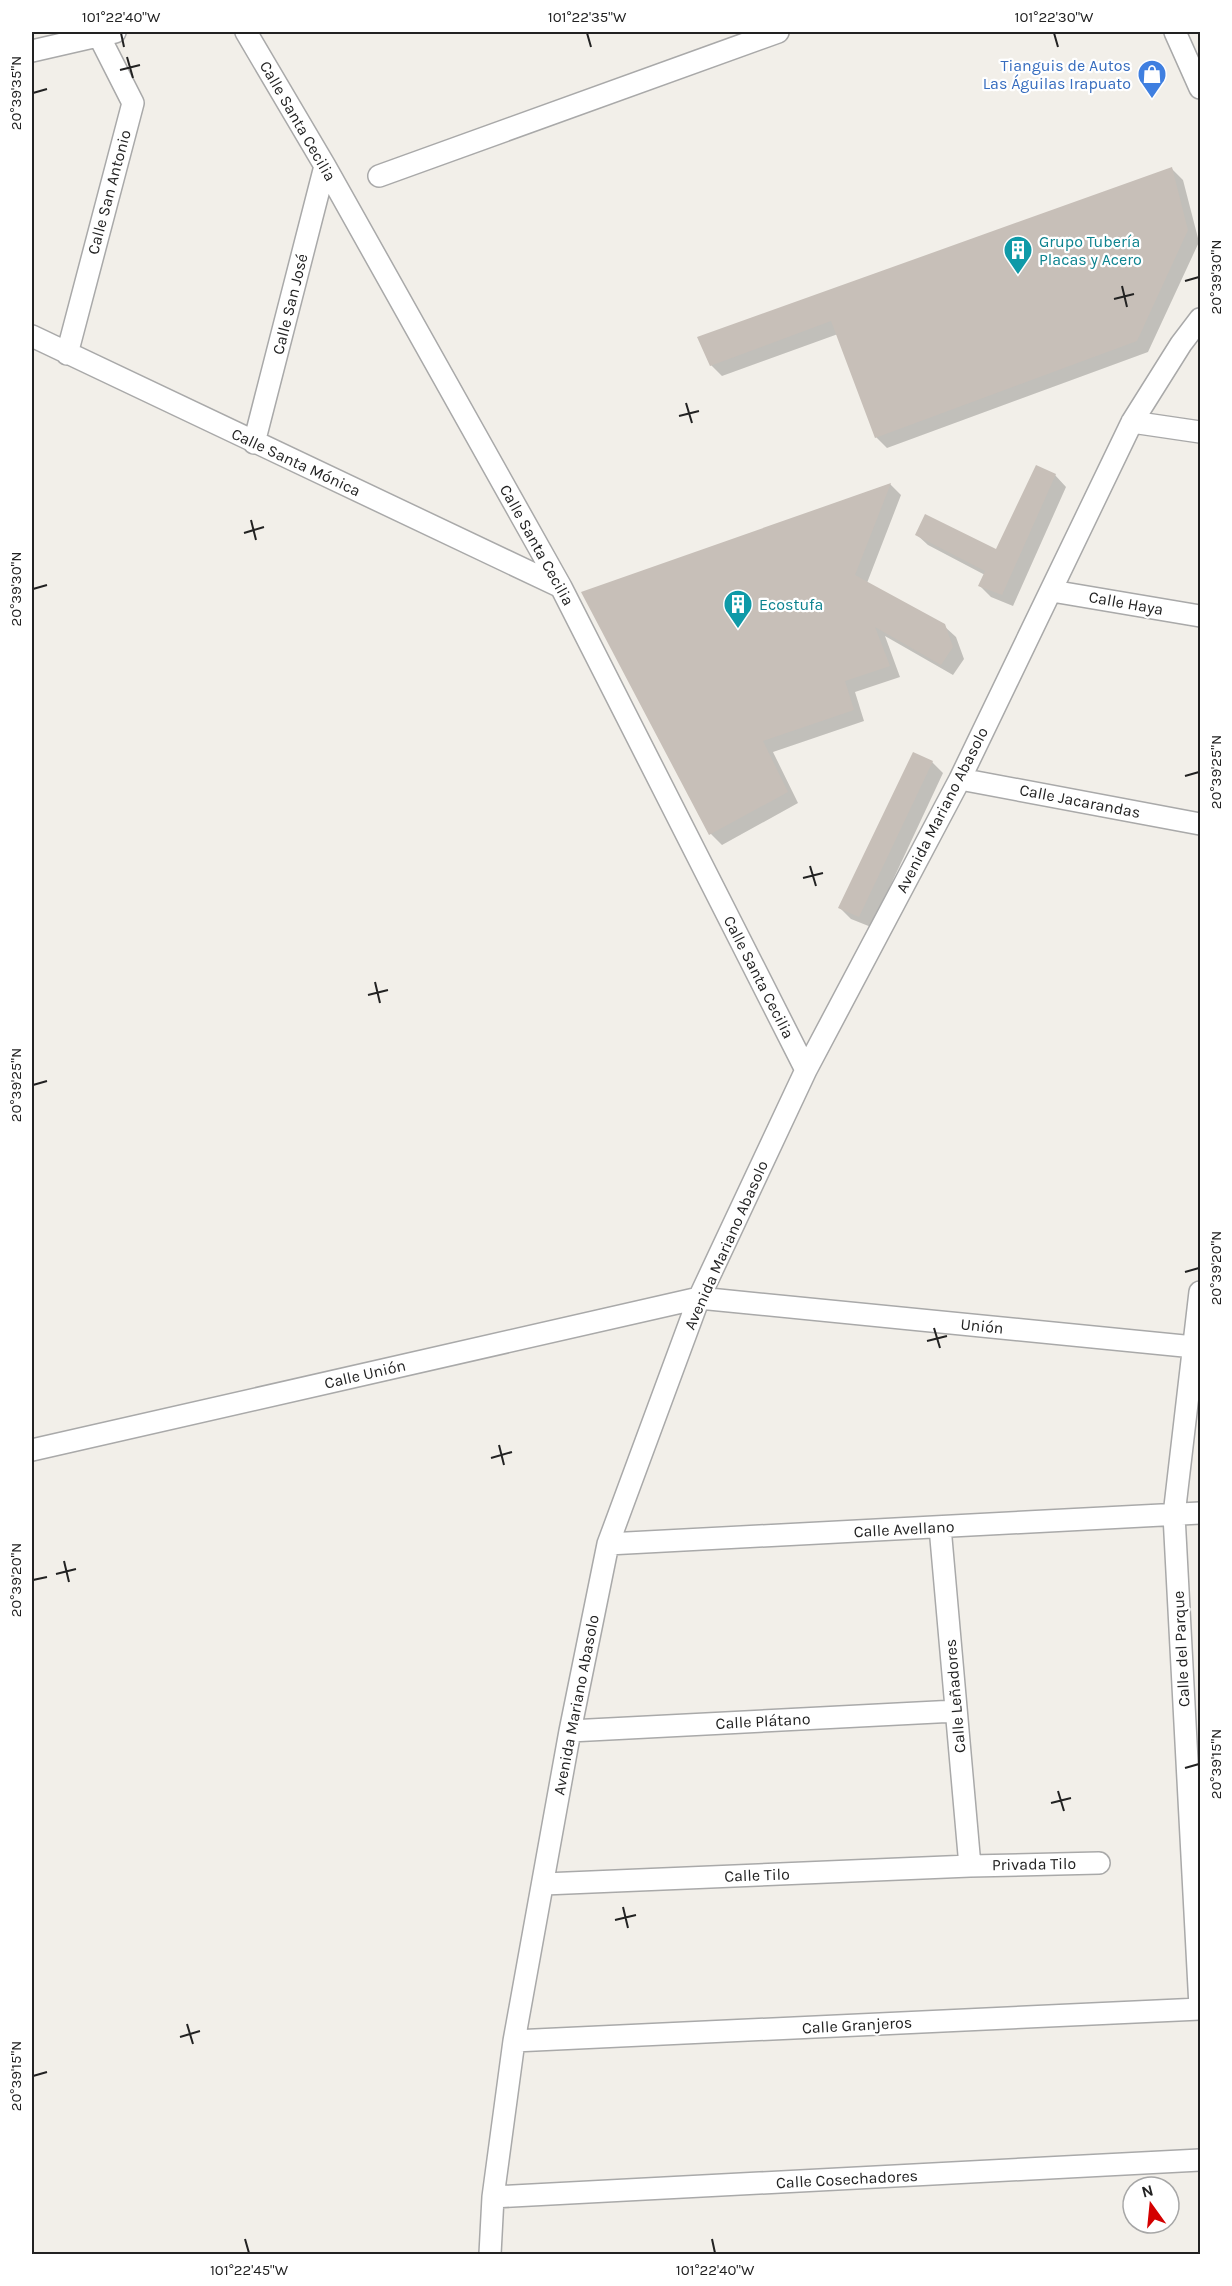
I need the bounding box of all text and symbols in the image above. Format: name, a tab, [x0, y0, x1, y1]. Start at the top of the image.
text: 101°22'40"W	[82, 8, 161, 26]
text: 101°22'35"W	[548, 8, 627, 26]
text: 101°22'30"W	[1014, 8, 1094, 26]
text: 20°39'35"N	[7, 56, 25, 130]
place label: Tianguis de Autos Las Águilas Irapuato	[983, 56, 1131, 93]
street label: Calle Santa Cecilia	[256, 58, 340, 184]
shop icon: Tianguis de Autos Las Águilas Irapuato	[1136, 58, 1168, 100]
street label: Calle San Antonio	[83, 128, 135, 256]
place label: Grupo Tubería Placas y Acero	[1039, 232, 1142, 269]
building icon: Grupo Tubería Placas y Acero	[1002, 234, 1034, 276]
text: 20°39'30"N	[1207, 240, 1225, 314]
street label: Calle San José	[268, 252, 312, 356]
street label: Calle Santa Mónica	[228, 424, 364, 500]
street label: Calle Santa Cecilia	[496, 481, 578, 609]
text: 20°39'30"N	[7, 552, 25, 626]
street label: Calle Haya	[1087, 587, 1165, 619]
building icon: Ecostufa	[722, 588, 754, 630]
place label: Ecostufa	[759, 595, 823, 614]
street label: Avenida Mariano Abasolo	[892, 724, 992, 896]
text: 20°39'25"N	[1207, 735, 1225, 809]
street label: Calle Jacarandas	[1018, 780, 1142, 822]
street label: Calle Santa Cecilia	[720, 912, 798, 1042]
text: 20°39'25"N	[7, 1048, 25, 1122]
street label: Avenida Mariano Abasolo	[680, 1157, 772, 1333]
text: 20°39'20"N	[1207, 1231, 1225, 1305]
street label: Unión	[959, 1314, 1005, 1338]
street label: Calle Unión	[322, 1355, 408, 1393]
street label: Calle Avellano	[853, 1517, 955, 1541]
text: 20°39'20"N	[7, 1543, 25, 1617]
street label: Calle del Parque	[1168, 1590, 1194, 1708]
street label: Avenida Mariano Abasolo	[549, 1613, 603, 1797]
street label: Calle Leñadores	[941, 1638, 969, 1754]
street label: Calle Plátano	[715, 1709, 811, 1733]
text: 20°39'15"N	[1207, 1729, 1225, 1799]
street label: Privada Tilo	[992, 1854, 1076, 1874]
street label: Calle Tilo	[724, 1864, 790, 1886]
street label: Calle Granjeros	[801, 2013, 913, 2037]
text: 20°39'15"N	[7, 2041, 25, 2111]
street label: Calle Cosechadores	[776, 2166, 918, 2192]
north arrow	[1121, 2175, 1181, 2235]
text: N	[1139, 2180, 1155, 2202]
text: 101°22'45"W	[210, 2261, 289, 2279]
text: 101°22'40"W	[676, 2261, 755, 2279]

